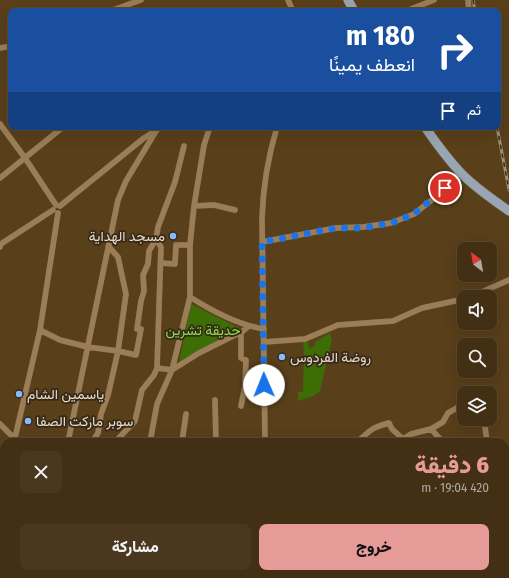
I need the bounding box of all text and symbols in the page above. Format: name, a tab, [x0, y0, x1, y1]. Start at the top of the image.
text: 180 m	[346, 19, 415, 52]
icon: right	[429, 24, 481, 76]
text: انعطف يمينًا	[329, 54, 415, 76]
icon: arrive	[437, 100, 459, 122]
text: ثم	[467, 101, 481, 119]
pin	[428, 171, 462, 205]
icon: arrive	[434, 177, 456, 199]
place label: مسجد الهداية	[89, 228, 165, 245]
marker: مسجد الهداية	[168, 231, 178, 241]
north arrow	[457, 242, 497, 282]
map controls	[457, 242, 497, 426]
button: sound	[457, 290, 497, 330]
park label: حديقة تشرين	[165, 322, 241, 339]
button: search	[457, 338, 497, 378]
place label: روضة الفردوس	[290, 349, 371, 366]
marker: روضة الفردوس	[277, 352, 287, 362]
position arrow	[243, 364, 285, 406]
place label: ياسمين الشام	[27, 386, 104, 403]
button: layers	[457, 386, 497, 426]
marker: ياسمين الشام	[14, 389, 24, 399]
place label: سوبر ماركت الصفا	[36, 413, 133, 430]
marker: سوبر ماركت الصفا	[23, 416, 33, 426]
button: close	[20, 451, 62, 493]
text: 6 دقيقة	[415, 451, 489, 479]
text: 420 m · 19:04	[421, 480, 489, 495]
button: مشاركة	[20, 524, 251, 570]
button: خروج	[259, 524, 489, 570]

